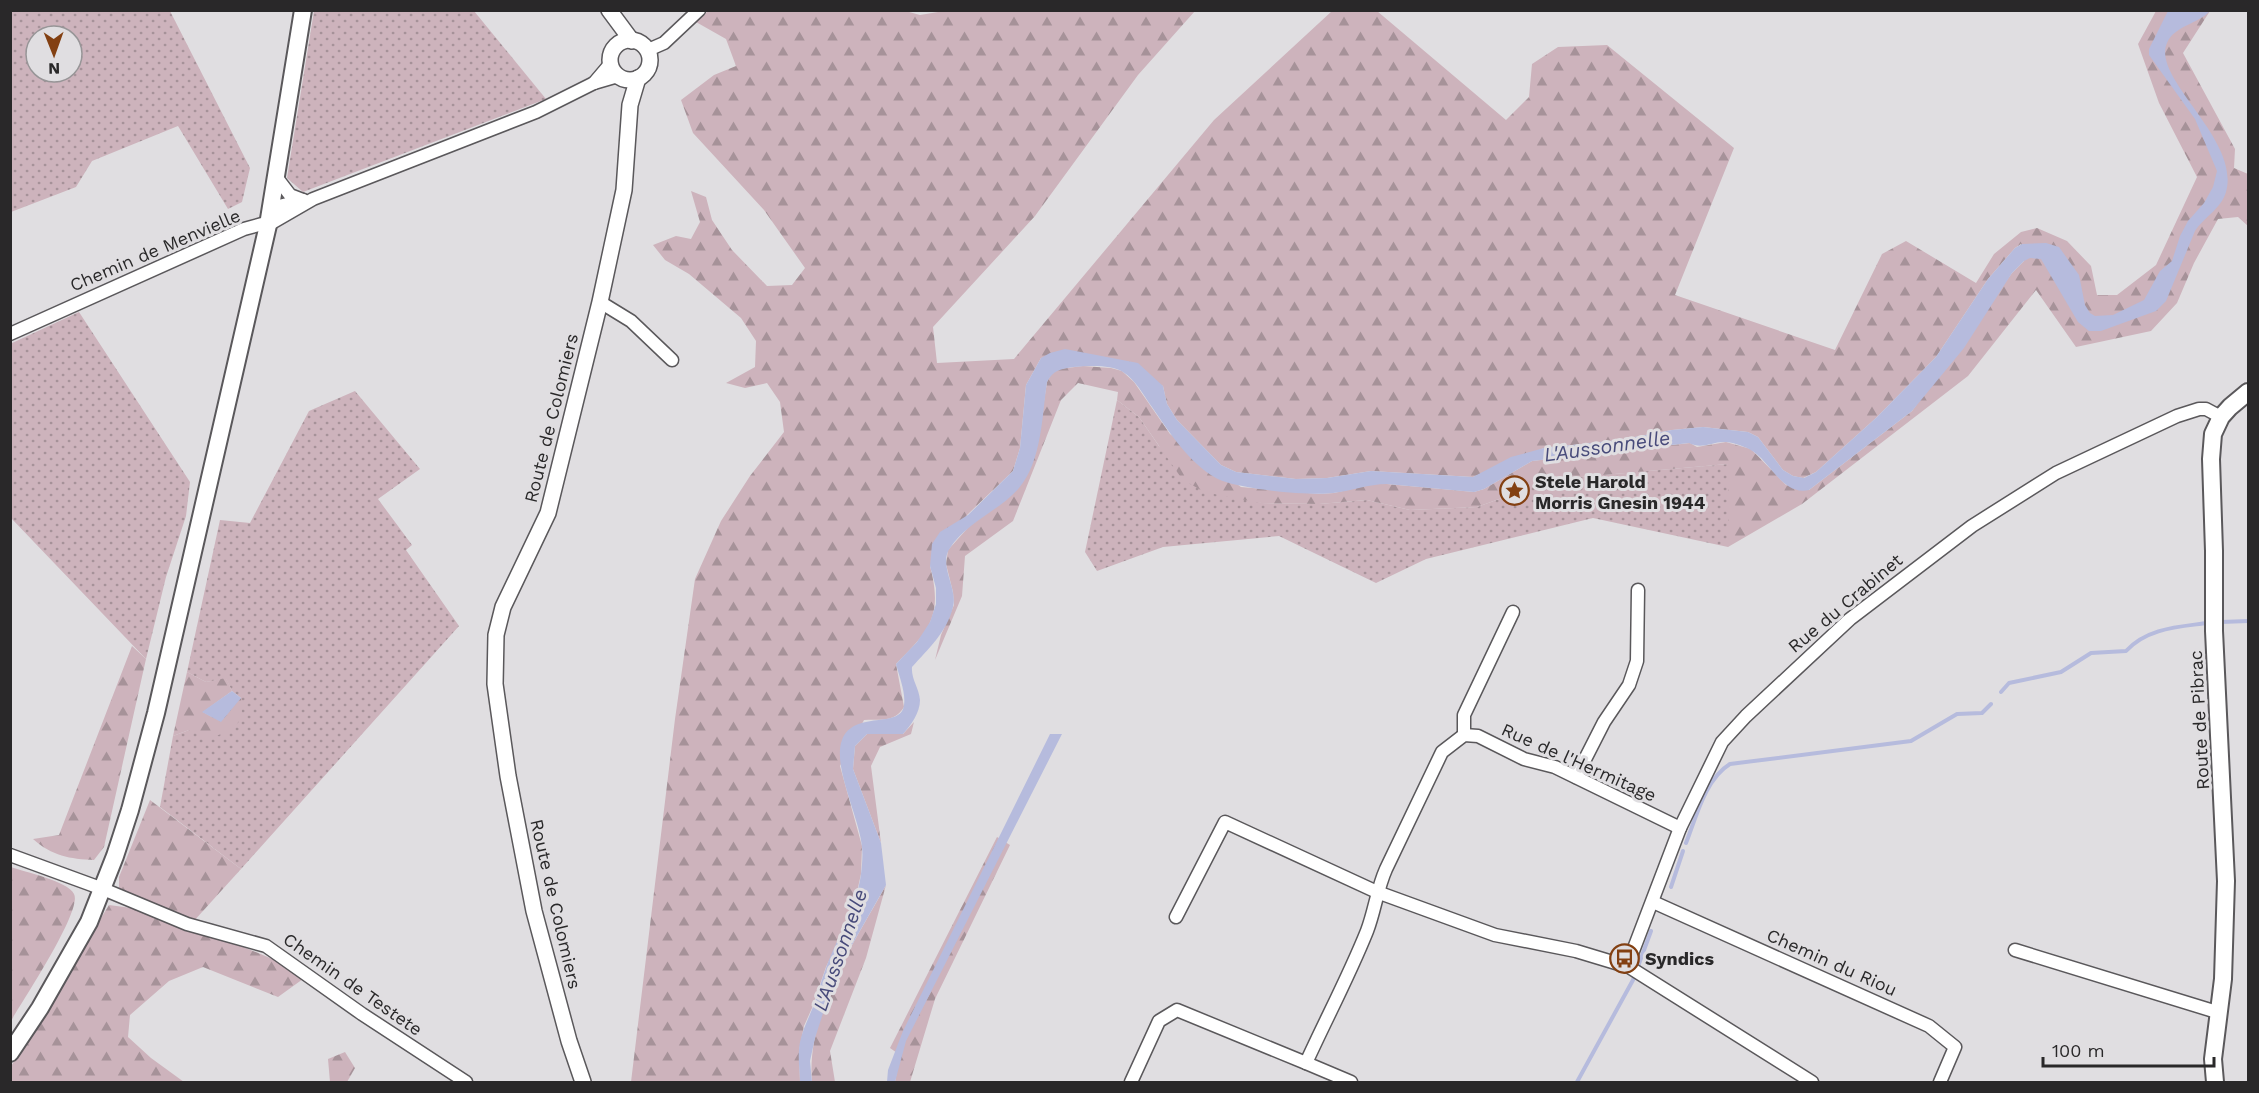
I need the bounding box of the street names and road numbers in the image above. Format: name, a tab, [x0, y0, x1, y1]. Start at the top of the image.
street label: Chemin de Menvielle	[66, 205, 244, 295]
street label: Route de Colomiers	[520, 331, 582, 505]
street label: Rue du Crabinet	[1784, 549, 1907, 657]
street label: Route de Pibrac	[2185, 650, 2213, 790]
street label: Rue de l'Hermitage	[1498, 718, 1660, 806]
street label: Route de Colomiers	[526, 817, 586, 991]
street label: Chemin du Riou	[1764, 924, 1900, 1000]
street label: Chemin de Testete	[279, 928, 427, 1040]

